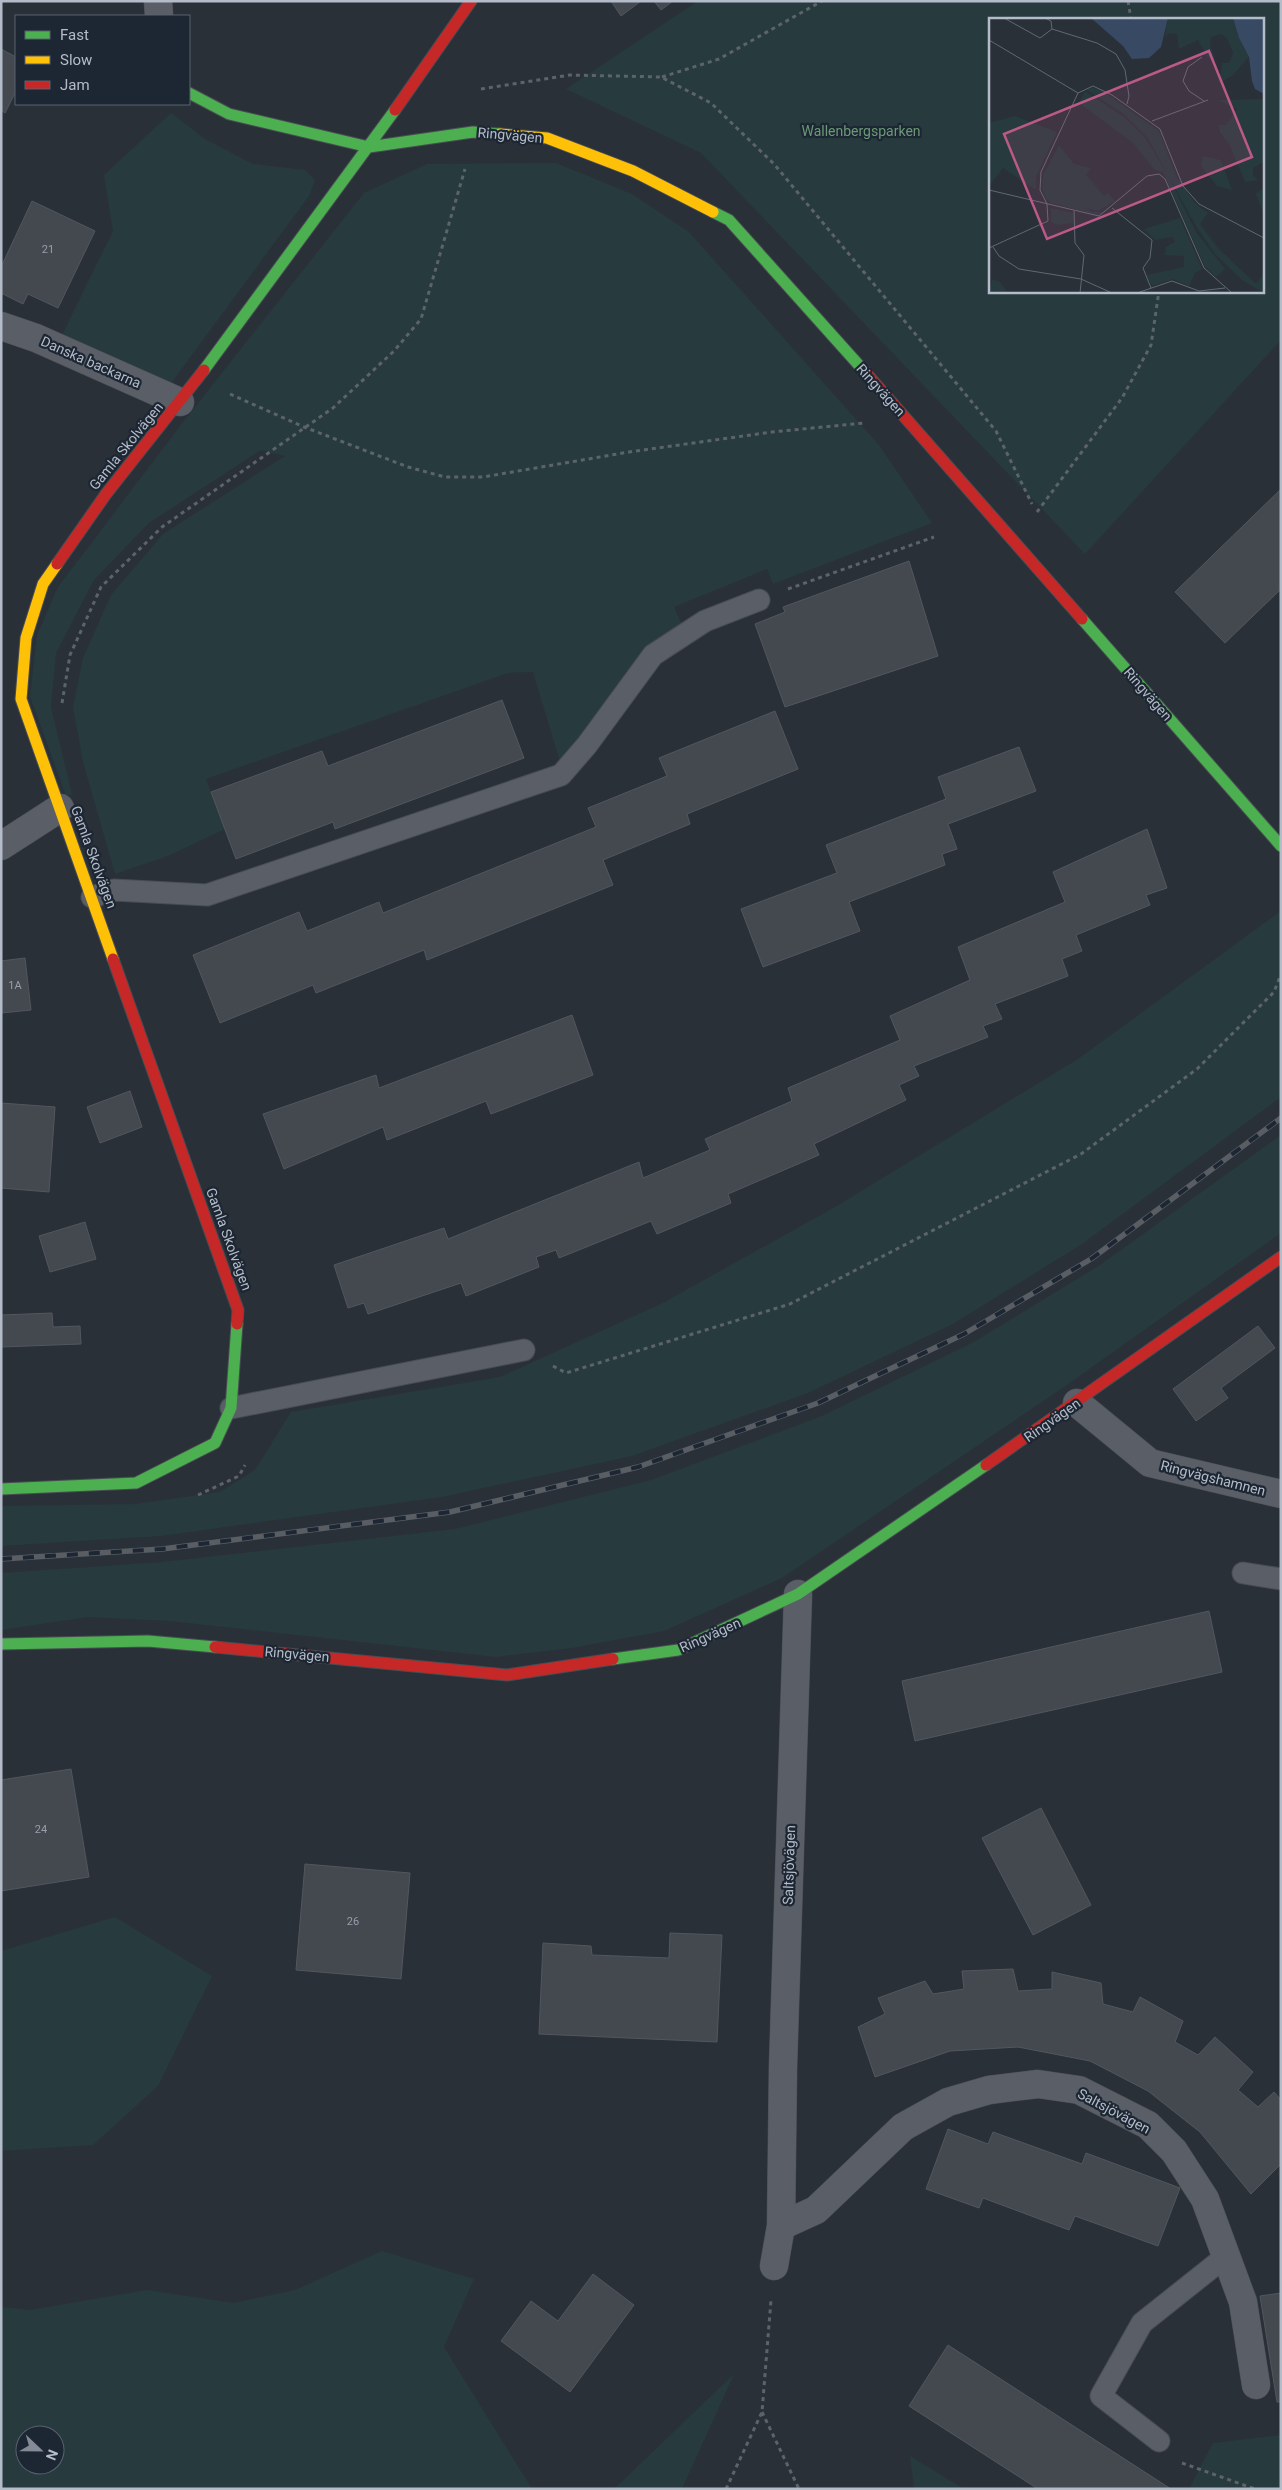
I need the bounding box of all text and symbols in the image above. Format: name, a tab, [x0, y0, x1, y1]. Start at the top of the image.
legend	[15, 15, 190, 105]
inset map	[989, 18, 1264, 292]
text: Fast	[60, 26, 89, 44]
text: Slow	[60, 51, 92, 69]
text: Jam	[60, 76, 90, 94]
park label: Wallenbergsparken	[801, 123, 921, 139]
street label: Ringvägen	[477, 124, 543, 146]
house number: 21	[42, 243, 54, 256]
street label: Danska backarna	[39, 333, 143, 391]
street label: Ringvägen	[853, 361, 909, 419]
street label: Gamla Skolvägen	[86, 399, 166, 493]
street label: Ringvägen	[1121, 664, 1175, 724]
street label: Gamla Skolvägen	[68, 804, 120, 910]
house number: 1A	[8, 979, 23, 992]
street label: Gamla Skolvägen	[203, 1186, 255, 1292]
street label: Ringvägen	[1021, 1395, 1083, 1445]
street label: Ringvägshamnen	[1159, 1457, 1267, 1499]
street label: Ringvägen	[677, 1614, 743, 1656]
street label: Ringvägen	[264, 1643, 330, 1665]
house number: 24	[35, 1823, 47, 1836]
street label: Saltsjövägen	[780, 1825, 798, 1905]
house number: 26	[347, 1915, 359, 1928]
street label: Saltsjövägen	[1075, 2085, 1153, 2137]
north arrow	[15, 2425, 65, 2475]
text: N	[43, 2447, 61, 2462]

